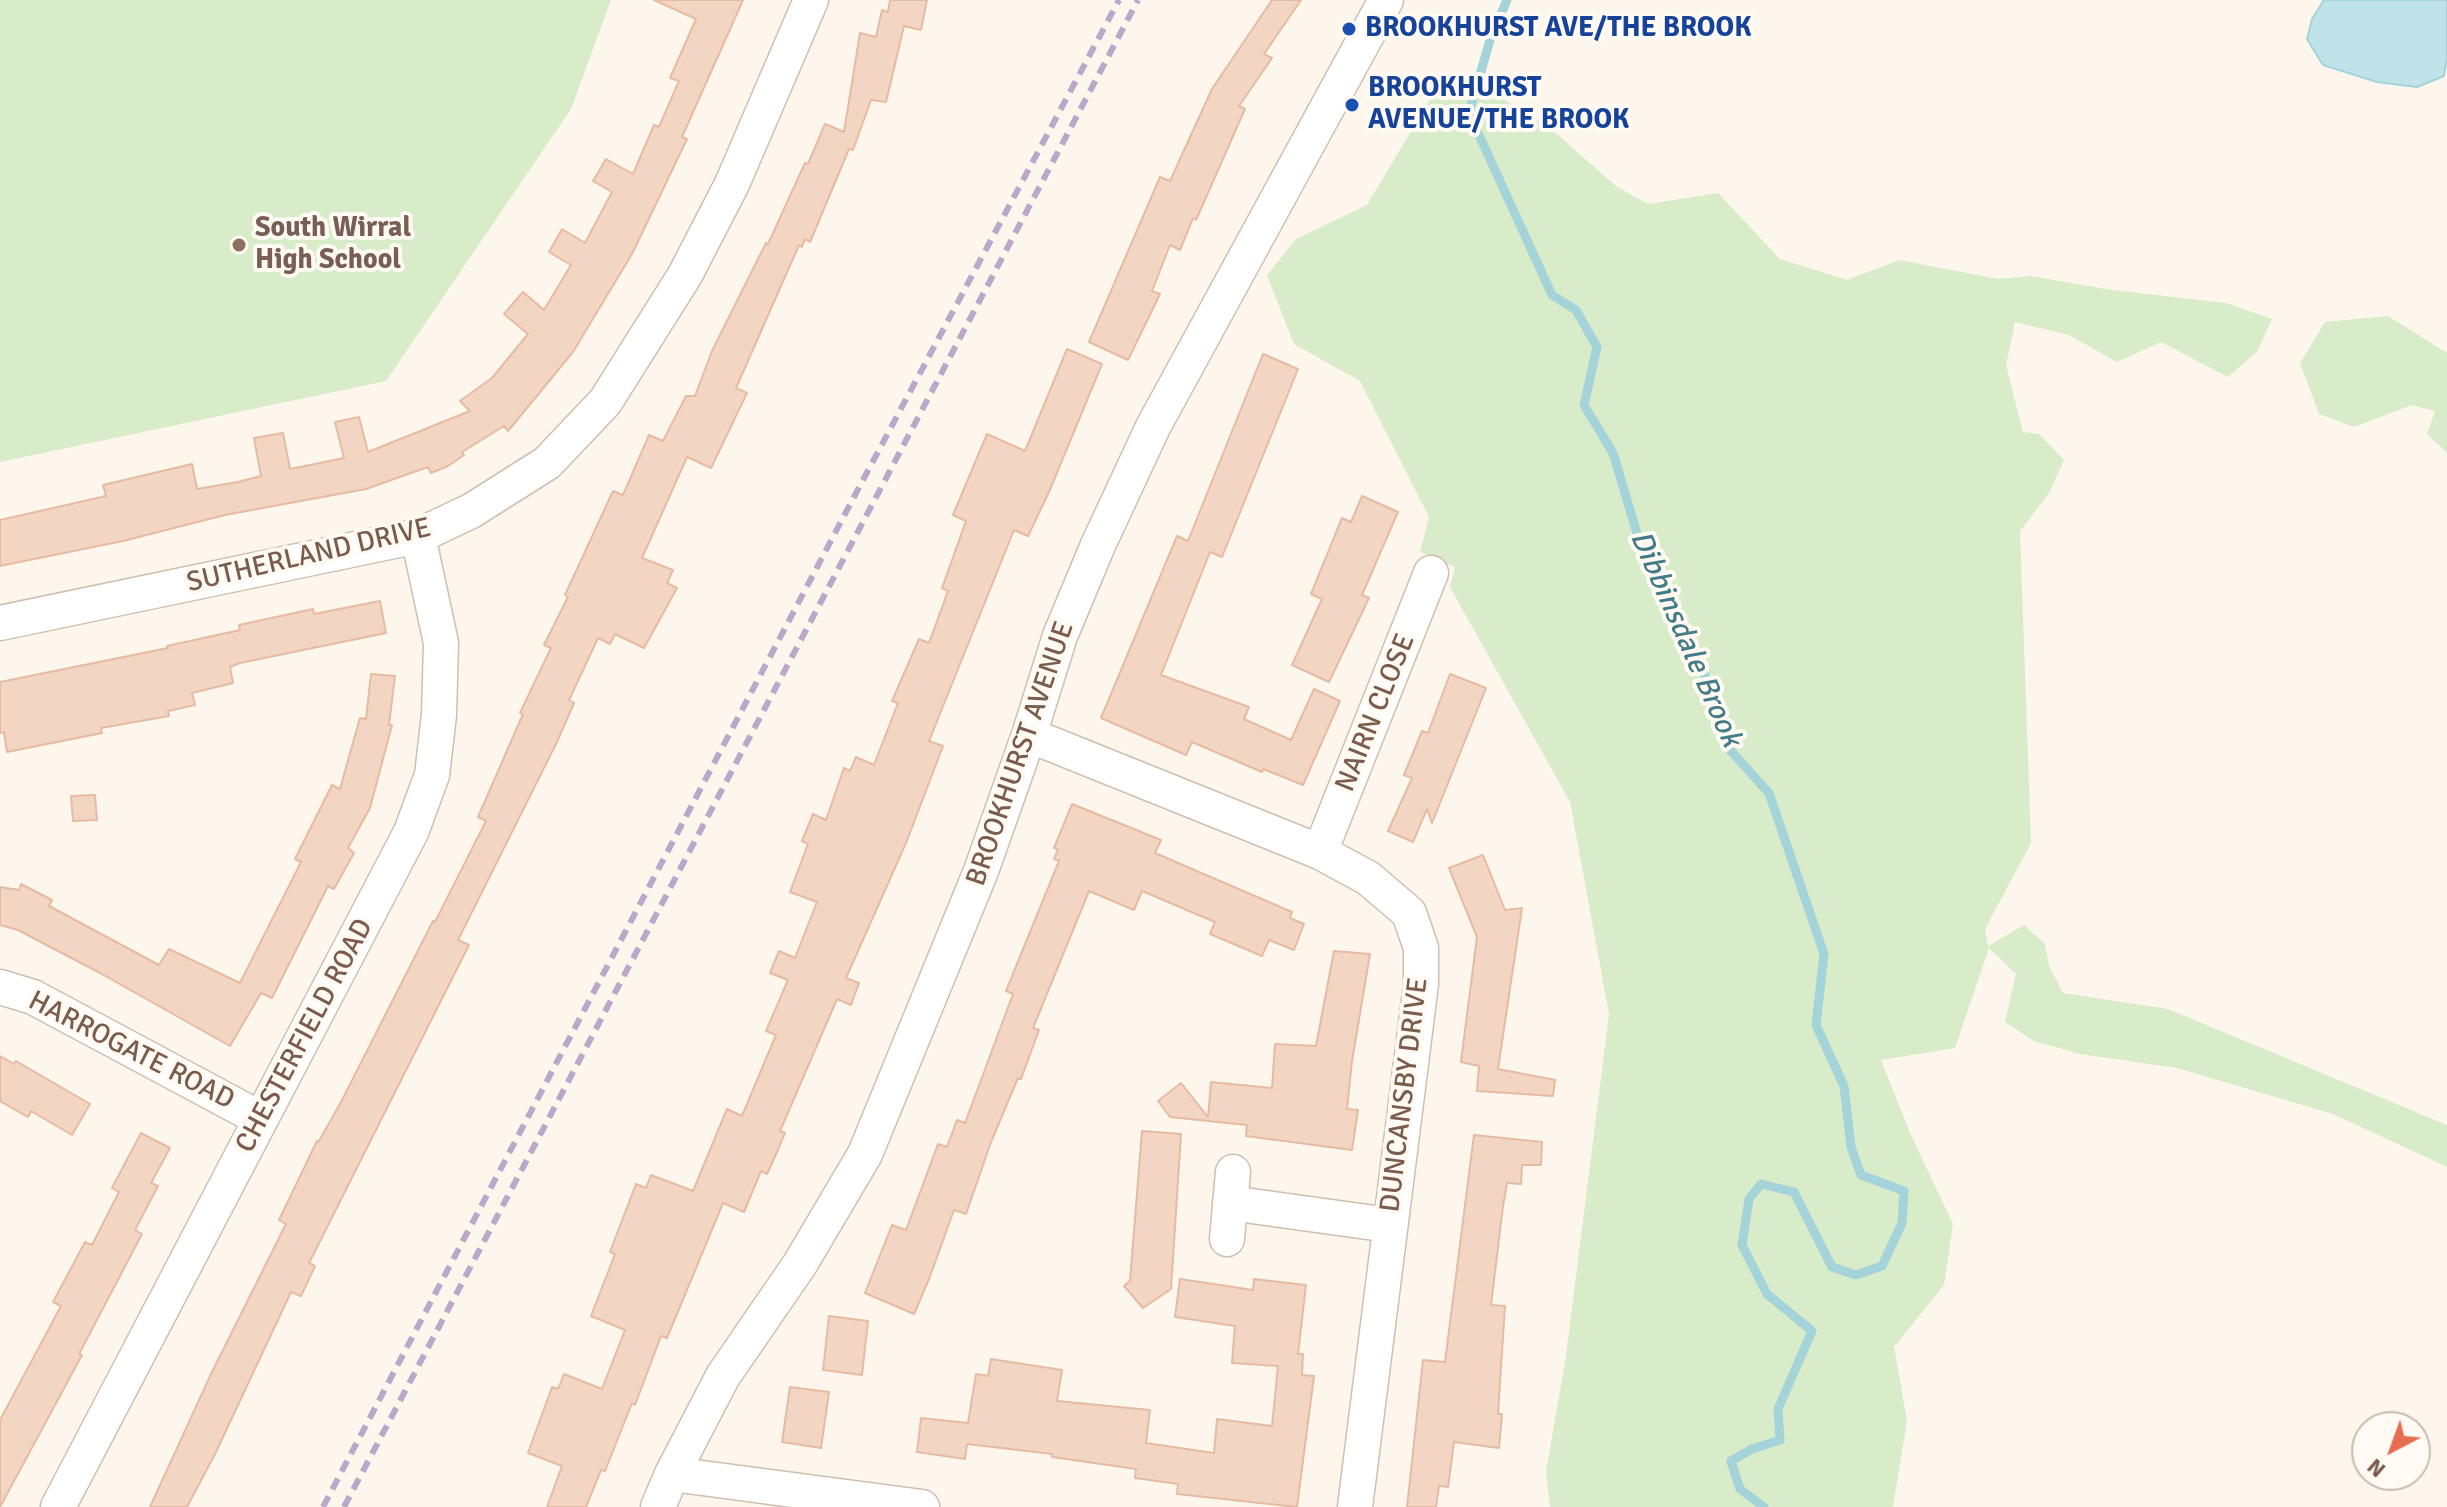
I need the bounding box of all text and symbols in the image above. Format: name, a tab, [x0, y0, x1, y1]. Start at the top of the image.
place label: BROOKHURST AVE/THE BROOK	[1365, 12, 1752, 46]
marker: BROOKHURST AVE/THE BROOK	[1340, 20, 1358, 38]
place label: BROOKHURST AVENUE/THE BROOK	[1368, 72, 1629, 138]
marker: BROOKHURST AVENUE/THE BROOK	[1343, 96, 1361, 114]
place label: South Wirral High School	[255, 212, 411, 278]
marker: South Wirral High School	[230, 236, 248, 254]
street label: SUTHERLAND DRIVE	[184, 512, 434, 600]
water label: Dibbinsdale Brook	[1621, 525, 1749, 753]
street label: BROOKHURST AVENUE	[960, 617, 1082, 891]
street label: NAIRN CLOSE	[1329, 629, 1423, 797]
street label: CHESTERFIELD ROAD	[229, 913, 381, 1159]
street label: DUNCANSBY DRIVE	[1374, 976, 1436, 1214]
street label: HARROGATE ROAD	[22, 985, 240, 1117]
north arrow	[2351, 1411, 2431, 1491]
text: N	[2362, 1453, 2391, 1483]

